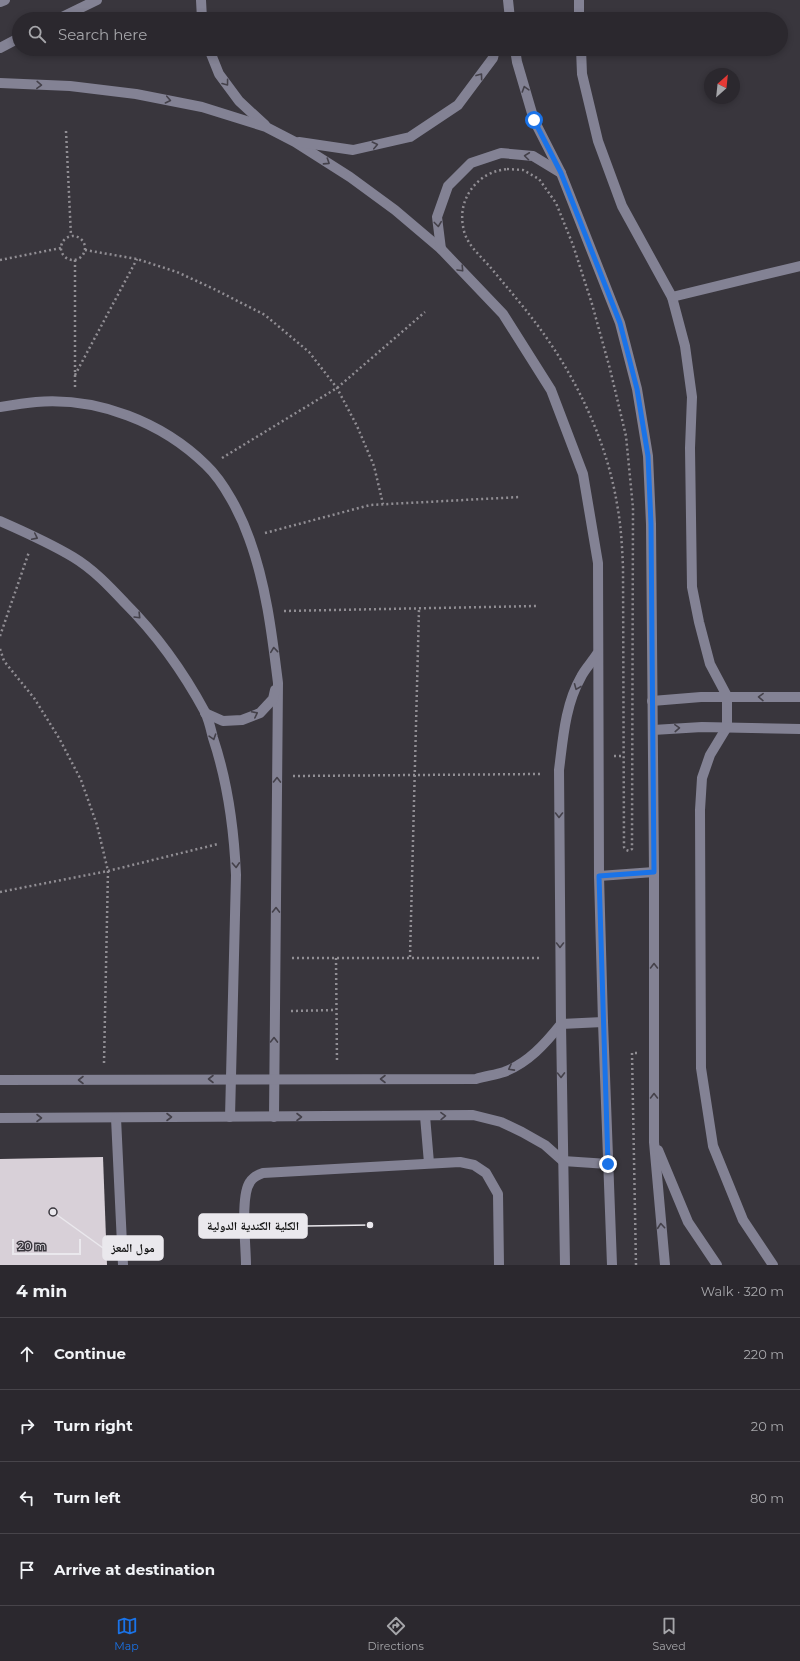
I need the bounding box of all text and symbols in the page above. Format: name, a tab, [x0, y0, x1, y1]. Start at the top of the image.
search box	[12, 12, 788, 56]
icon: search	[26, 23, 48, 45]
text: Search here	[58, 25, 147, 44]
north arrow	[704, 68, 740, 104]
one-way arrow	[475, 73, 482, 80]
one-way arrow	[221, 79, 228, 86]
one-way arrow	[36, 80, 42, 89]
one-way arrow	[521, 85, 530, 92]
one-way arrow	[165, 96, 171, 104]
route start	[525, 111, 543, 129]
one-way arrow	[372, 141, 378, 149]
one-way arrow	[524, 151, 530, 160]
one-way arrow	[322, 157, 329, 164]
one-way arrow	[433, 221, 442, 227]
one-way arrow	[456, 264, 463, 272]
one-way arrow	[31, 532, 39, 540]
one-way arrow	[133, 611, 141, 619]
one-way arrow	[270, 647, 279, 653]
one-way arrow	[573, 684, 581, 691]
one-way arrow	[758, 693, 764, 701]
one-way arrow	[251, 711, 258, 719]
one-way arrow	[674, 724, 680, 733]
one-way arrow	[208, 733, 217, 740]
one-way arrow	[273, 777, 281, 783]
one-way arrow	[555, 812, 563, 818]
one-way arrow	[231, 862, 240, 868]
one-way arrow	[271, 907, 280, 913]
one-way arrow	[556, 942, 564, 948]
one-way arrow	[650, 963, 658, 969]
one-way arrow	[270, 1037, 278, 1043]
one-way arrow	[508, 1063, 515, 1070]
one-way arrow	[557, 1072, 566, 1078]
one-way arrow	[78, 1075, 84, 1084]
one-way arrow	[208, 1075, 214, 1083]
one-way arrow	[380, 1075, 386, 1083]
one-way arrow	[650, 1093, 658, 1099]
one-way arrow	[440, 1111, 446, 1120]
one-way arrow	[296, 1112, 302, 1121]
one-way arrow	[166, 1113, 172, 1122]
one-way arrow	[36, 1114, 42, 1122]
route end	[599, 1155, 617, 1173]
callout: الكلية الكندية الدولية	[199, 1214, 307, 1238]
text: الكلية الكندية الدولية	[207, 1218, 299, 1233]
one-way arrow	[657, 1223, 666, 1229]
callout: مول المعز	[103, 1236, 163, 1260]
scale bar	[12, 1237, 81, 1256]
text: 20 m	[18, 1239, 46, 1253]
text: مول المعز	[110, 1240, 155, 1256]
text: 4 min	[16, 1281, 67, 1301]
text: Walk · 320 m	[701, 1283, 784, 1299]
icon: ahead	[16, 1343, 38, 1365]
text: Continue	[54, 1344, 126, 1363]
text: 220 m	[743, 1346, 784, 1362]
icon: right	[16, 1415, 38, 1437]
text: Turn right	[54, 1416, 133, 1435]
text: 20 m	[751, 1418, 784, 1434]
icon: left	[16, 1487, 38, 1509]
text: Turn left	[54, 1488, 121, 1507]
text: 80 m	[750, 1490, 784, 1506]
icon: arrive	[16, 1559, 38, 1581]
text: Arrive at destination	[54, 1560, 215, 1579]
tab: Map	[114, 1615, 139, 1653]
tab: Directions	[368, 1615, 424, 1653]
tab: Saved	[653, 1615, 686, 1653]

